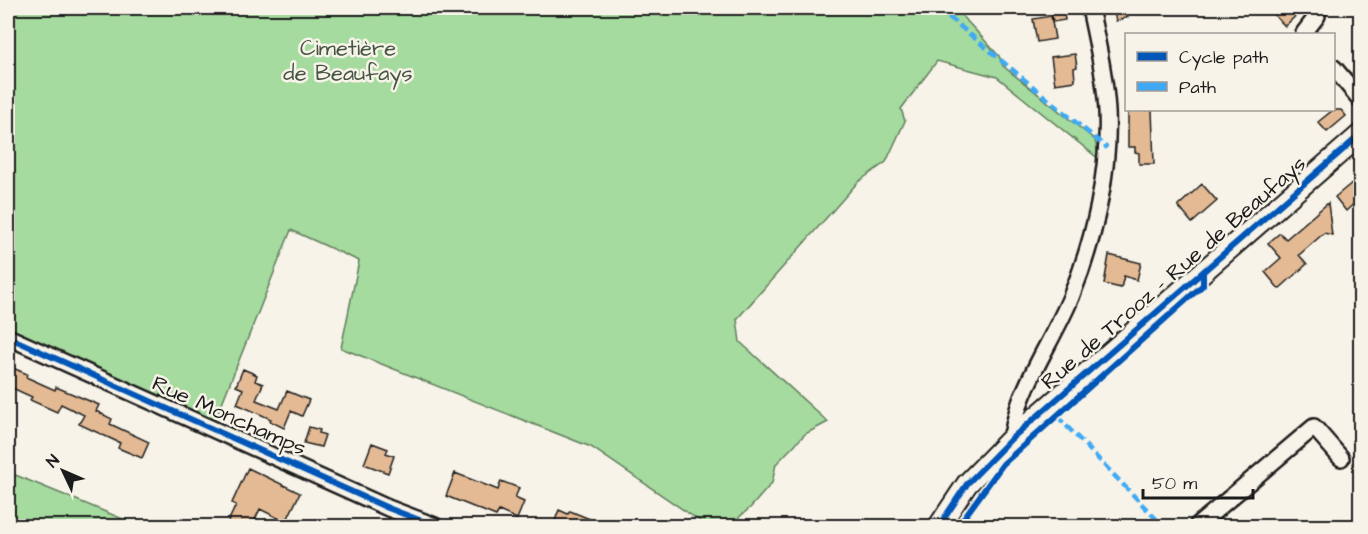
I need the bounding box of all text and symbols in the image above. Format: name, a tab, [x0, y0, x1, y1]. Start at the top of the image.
park label: Cimetière de Beaufays	[283, 33, 413, 90]
legend	[1125, 33, 1335, 111]
text: Cycle path	[1179, 45, 1268, 71]
text: Path	[1179, 75, 1216, 100]
street label: Rue de Trooz - Rue de Beaufays	[1035, 149, 1314, 398]
street label: Rue Monchamps	[147, 368, 311, 464]
north arrow	[33, 441, 93, 501]
text: N	[42, 450, 64, 473]
scale bar	[1143, 462, 1252, 500]
text: 50 m	[1152, 471, 1197, 496]

